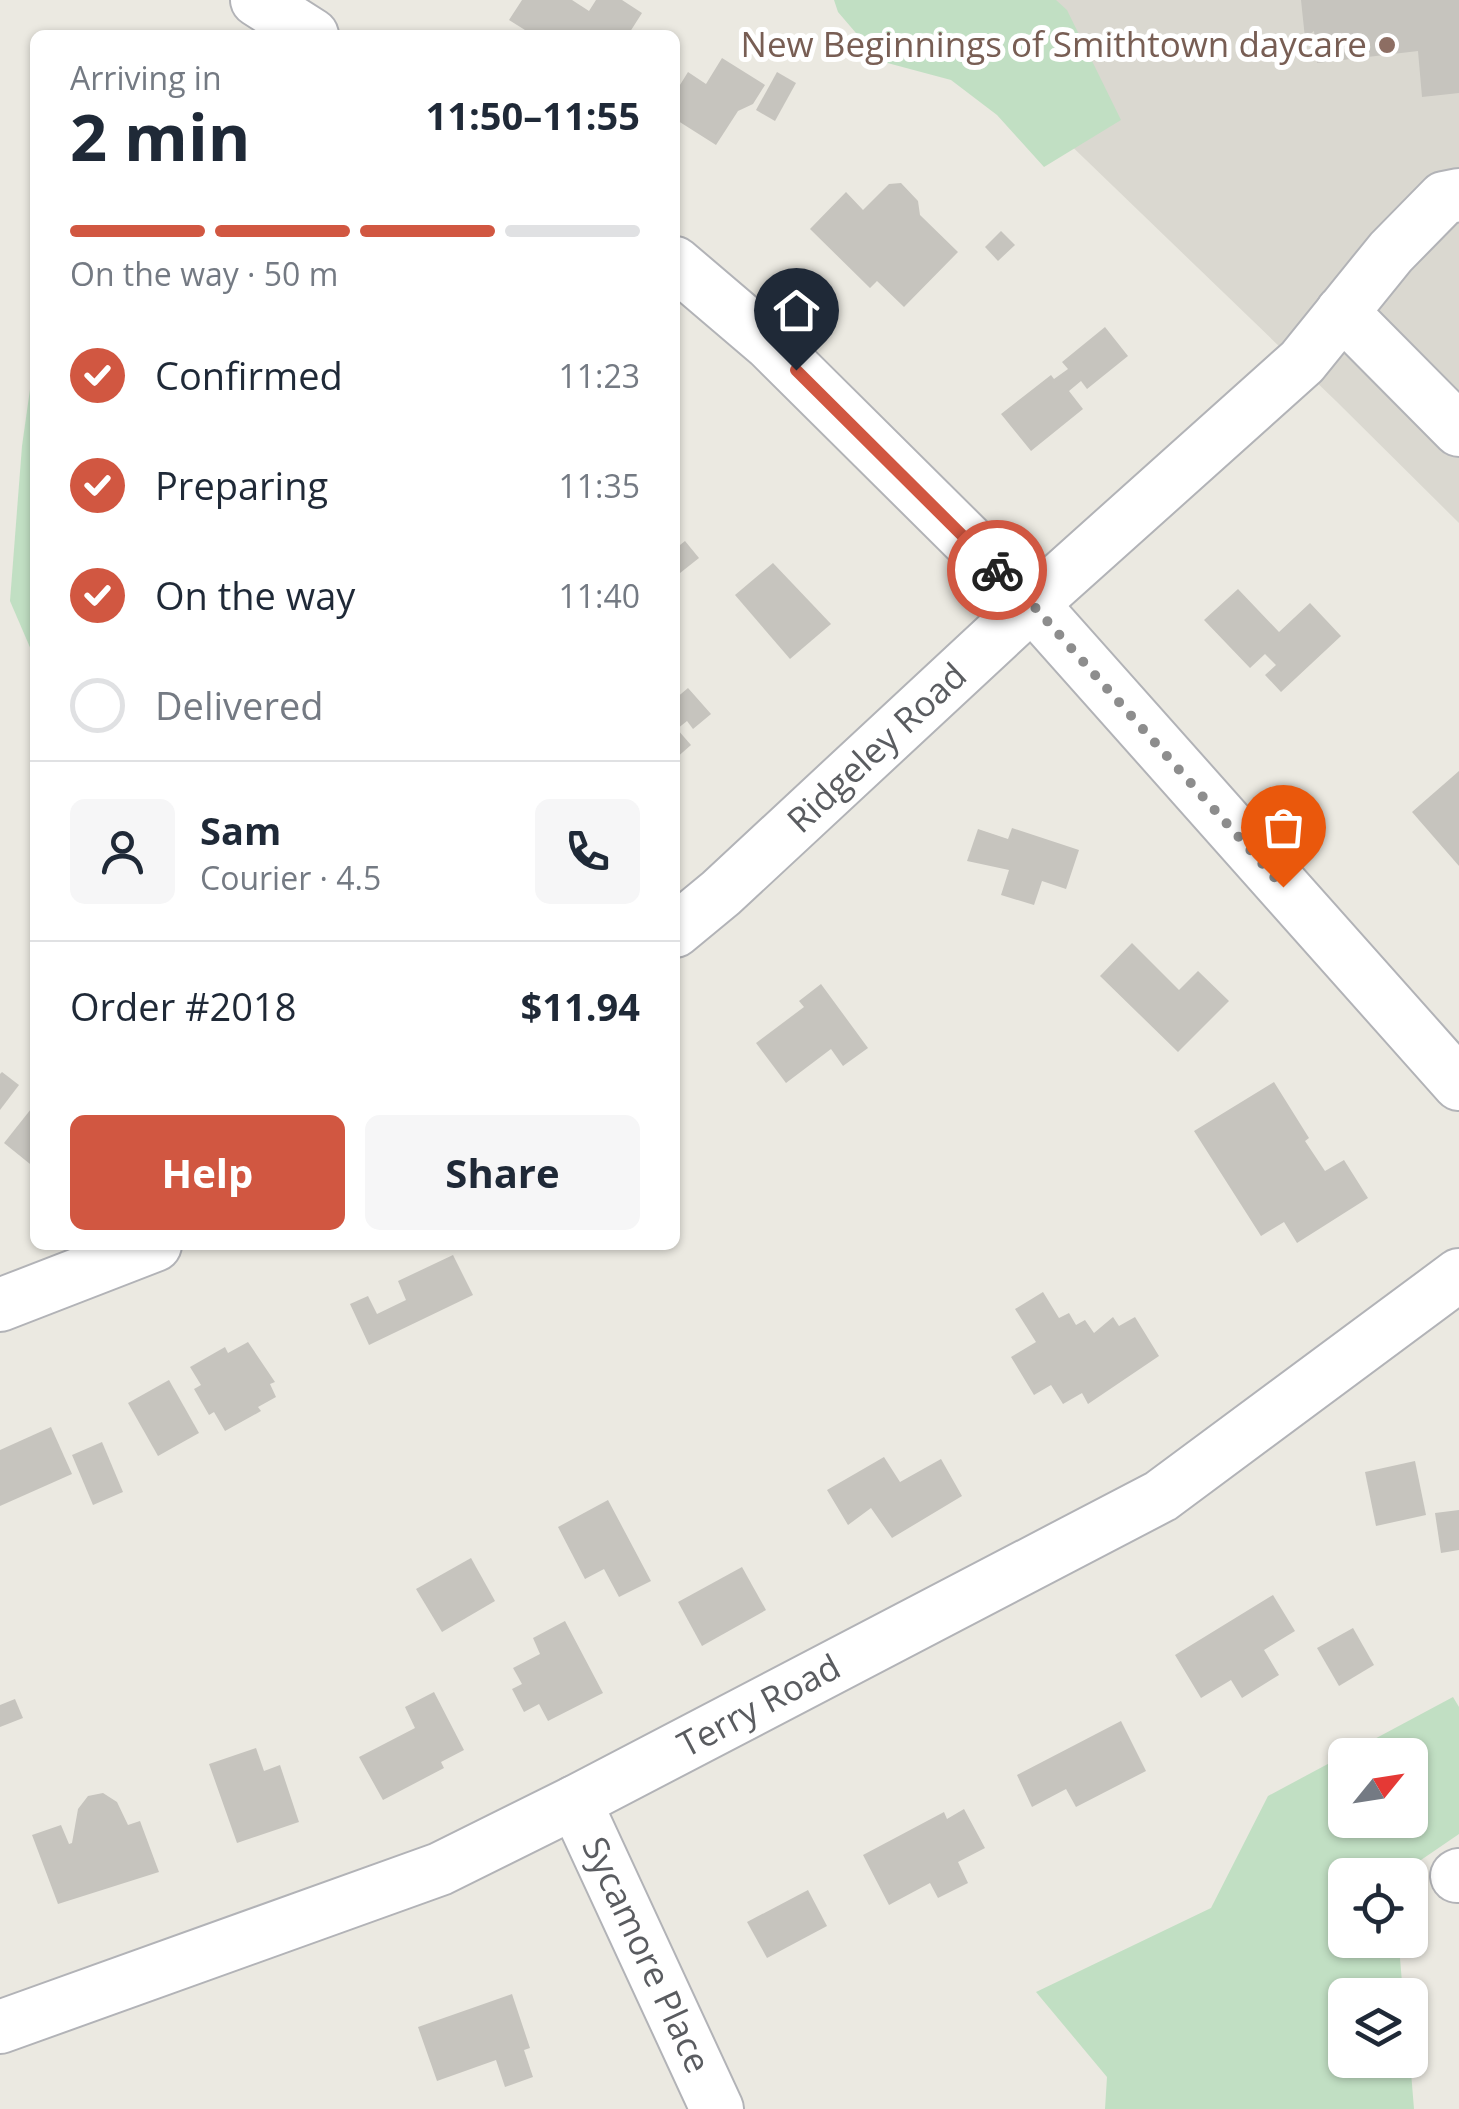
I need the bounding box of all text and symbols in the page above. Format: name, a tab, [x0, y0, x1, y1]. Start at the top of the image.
place label: New Beginnings of Smithtown daycare	[741, 20, 1367, 67]
marker: New Beginnings of Smithtown daycare	[1376, 34, 1398, 56]
text: Arriving in	[70, 56, 222, 99]
text: 11:50–11:55	[426, 89, 640, 141]
text: 2 min	[70, 92, 250, 180]
text: On the way · 50 m	[70, 252, 338, 295]
pin	[754, 268, 839, 371]
icon: home	[769, 283, 824, 338]
icon: check	[70, 348, 125, 403]
text: Confirmed	[155, 349, 343, 401]
text: 11:23	[558, 354, 640, 397]
icon: check	[70, 458, 125, 513]
text: Preparing	[155, 459, 328, 511]
text: 11:35	[558, 464, 640, 507]
courier	[947, 520, 1047, 620]
icon: bike	[970, 543, 1025, 598]
icon: check	[70, 568, 125, 623]
text: On the way	[155, 569, 355, 621]
text: 11:40	[558, 574, 640, 617]
street label: Ridgeley Road	[776, 652, 976, 842]
text: Delivered	[155, 679, 324, 731]
pin	[1241, 785, 1326, 888]
button: person	[70, 799, 175, 904]
button: phone	[535, 799, 640, 904]
icon: bag	[1256, 800, 1311, 855]
text: Sam	[200, 804, 281, 856]
text: Courier · 4.5	[200, 856, 381, 899]
text: Order #2018	[70, 980, 297, 1032]
text: $11.94	[521, 980, 640, 1032]
button: Help	[70, 1115, 345, 1230]
button: Share	[365, 1115, 640, 1230]
street label: Terry Road	[669, 1642, 848, 1767]
north arrow	[1328, 1738, 1428, 1838]
map controls	[1328, 1738, 1428, 2078]
street label: Sycamore Place	[572, 1829, 723, 2080]
button: locate	[1328, 1858, 1428, 1958]
button: layers	[1328, 1978, 1428, 2078]

